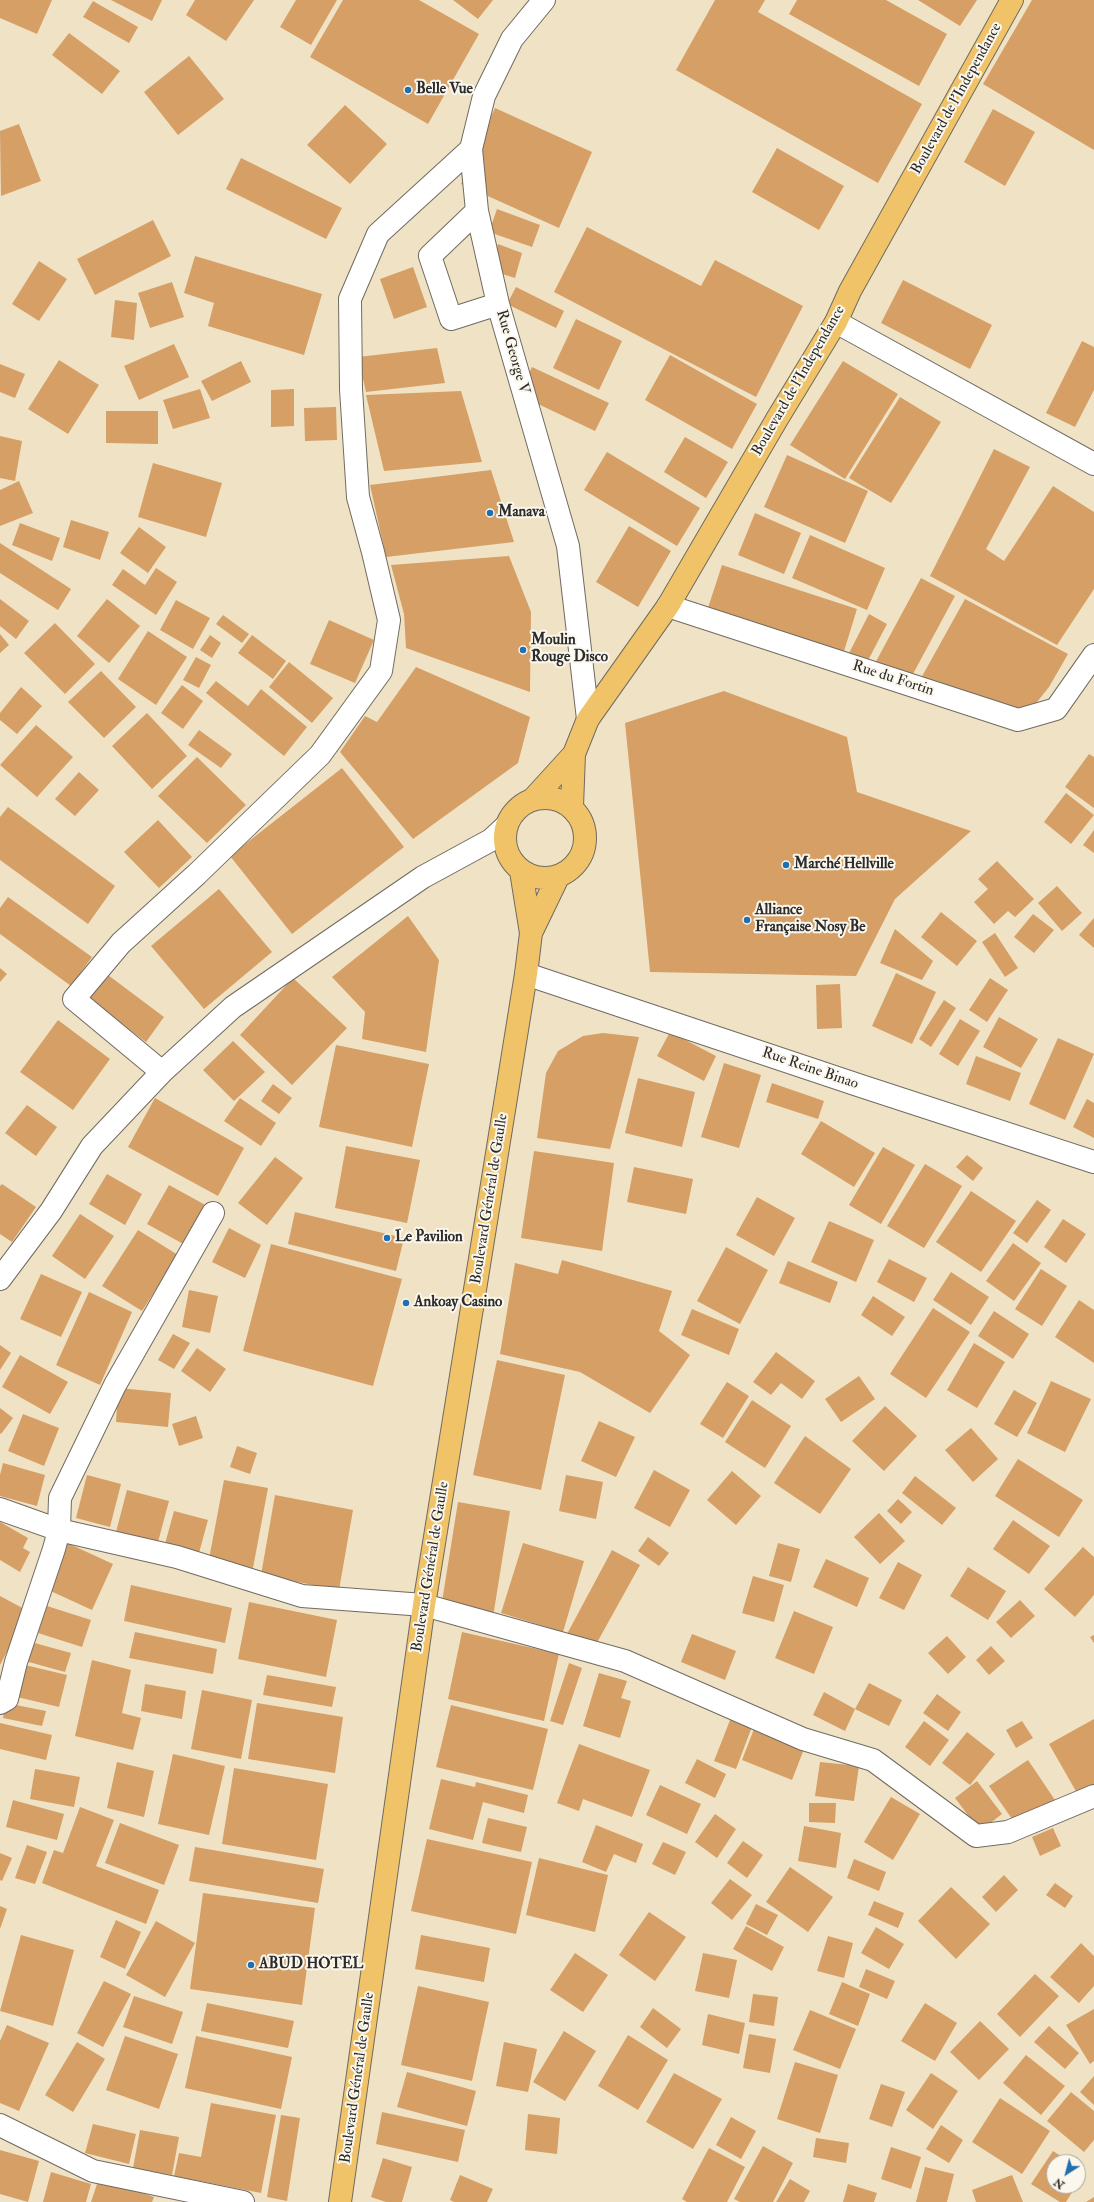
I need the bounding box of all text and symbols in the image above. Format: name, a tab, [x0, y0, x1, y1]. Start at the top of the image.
street label: Boulevard de l'Independance	[908, 20, 1006, 178]
place label: Belle Vue	[416, 81, 473, 99]
marker: Belle Vue	[403, 85, 413, 95]
street label: Boulevard de l'Independance	[749, 303, 849, 459]
street label: Rue George V	[491, 308, 533, 396]
place label: Manava	[498, 504, 545, 522]
marker: Manava	[485, 508, 495, 518]
place label: Moulin Rouge Disco	[531, 632, 608, 667]
marker: Moulin Rouge Disco	[518, 645, 528, 655]
street label: Rue du Fortin	[850, 657, 936, 701]
place label: Marché Hellville	[794, 856, 894, 874]
marker: Marché Hellville	[781, 860, 791, 870]
place label: Alliance Française Nosy Be	[755, 902, 866, 937]
marker: Alliance Française Nosy Be	[742, 915, 752, 925]
street label: Rue Reine Binao	[759, 1044, 861, 1094]
street label: Boulevard Général de Gaulle	[468, 1112, 512, 1286]
place label: Le Pavilion	[395, 1229, 463, 1247]
marker: Le Pavilion	[382, 1233, 392, 1243]
place label: Ankoay Casino	[414, 1294, 502, 1312]
marker: Ankoay Casino	[401, 1298, 411, 1308]
street label: Boulevard Général de Gaulle	[409, 1480, 453, 1654]
place label: ABUD HOTEL	[259, 1956, 363, 1974]
marker: ABUD HOTEL	[246, 1960, 256, 1970]
street label: Boulevard Général de Gaulle	[337, 1991, 379, 2165]
north arrow	[1046, 2154, 1086, 2194]
text: N	[1051, 2175, 1067, 2191]

